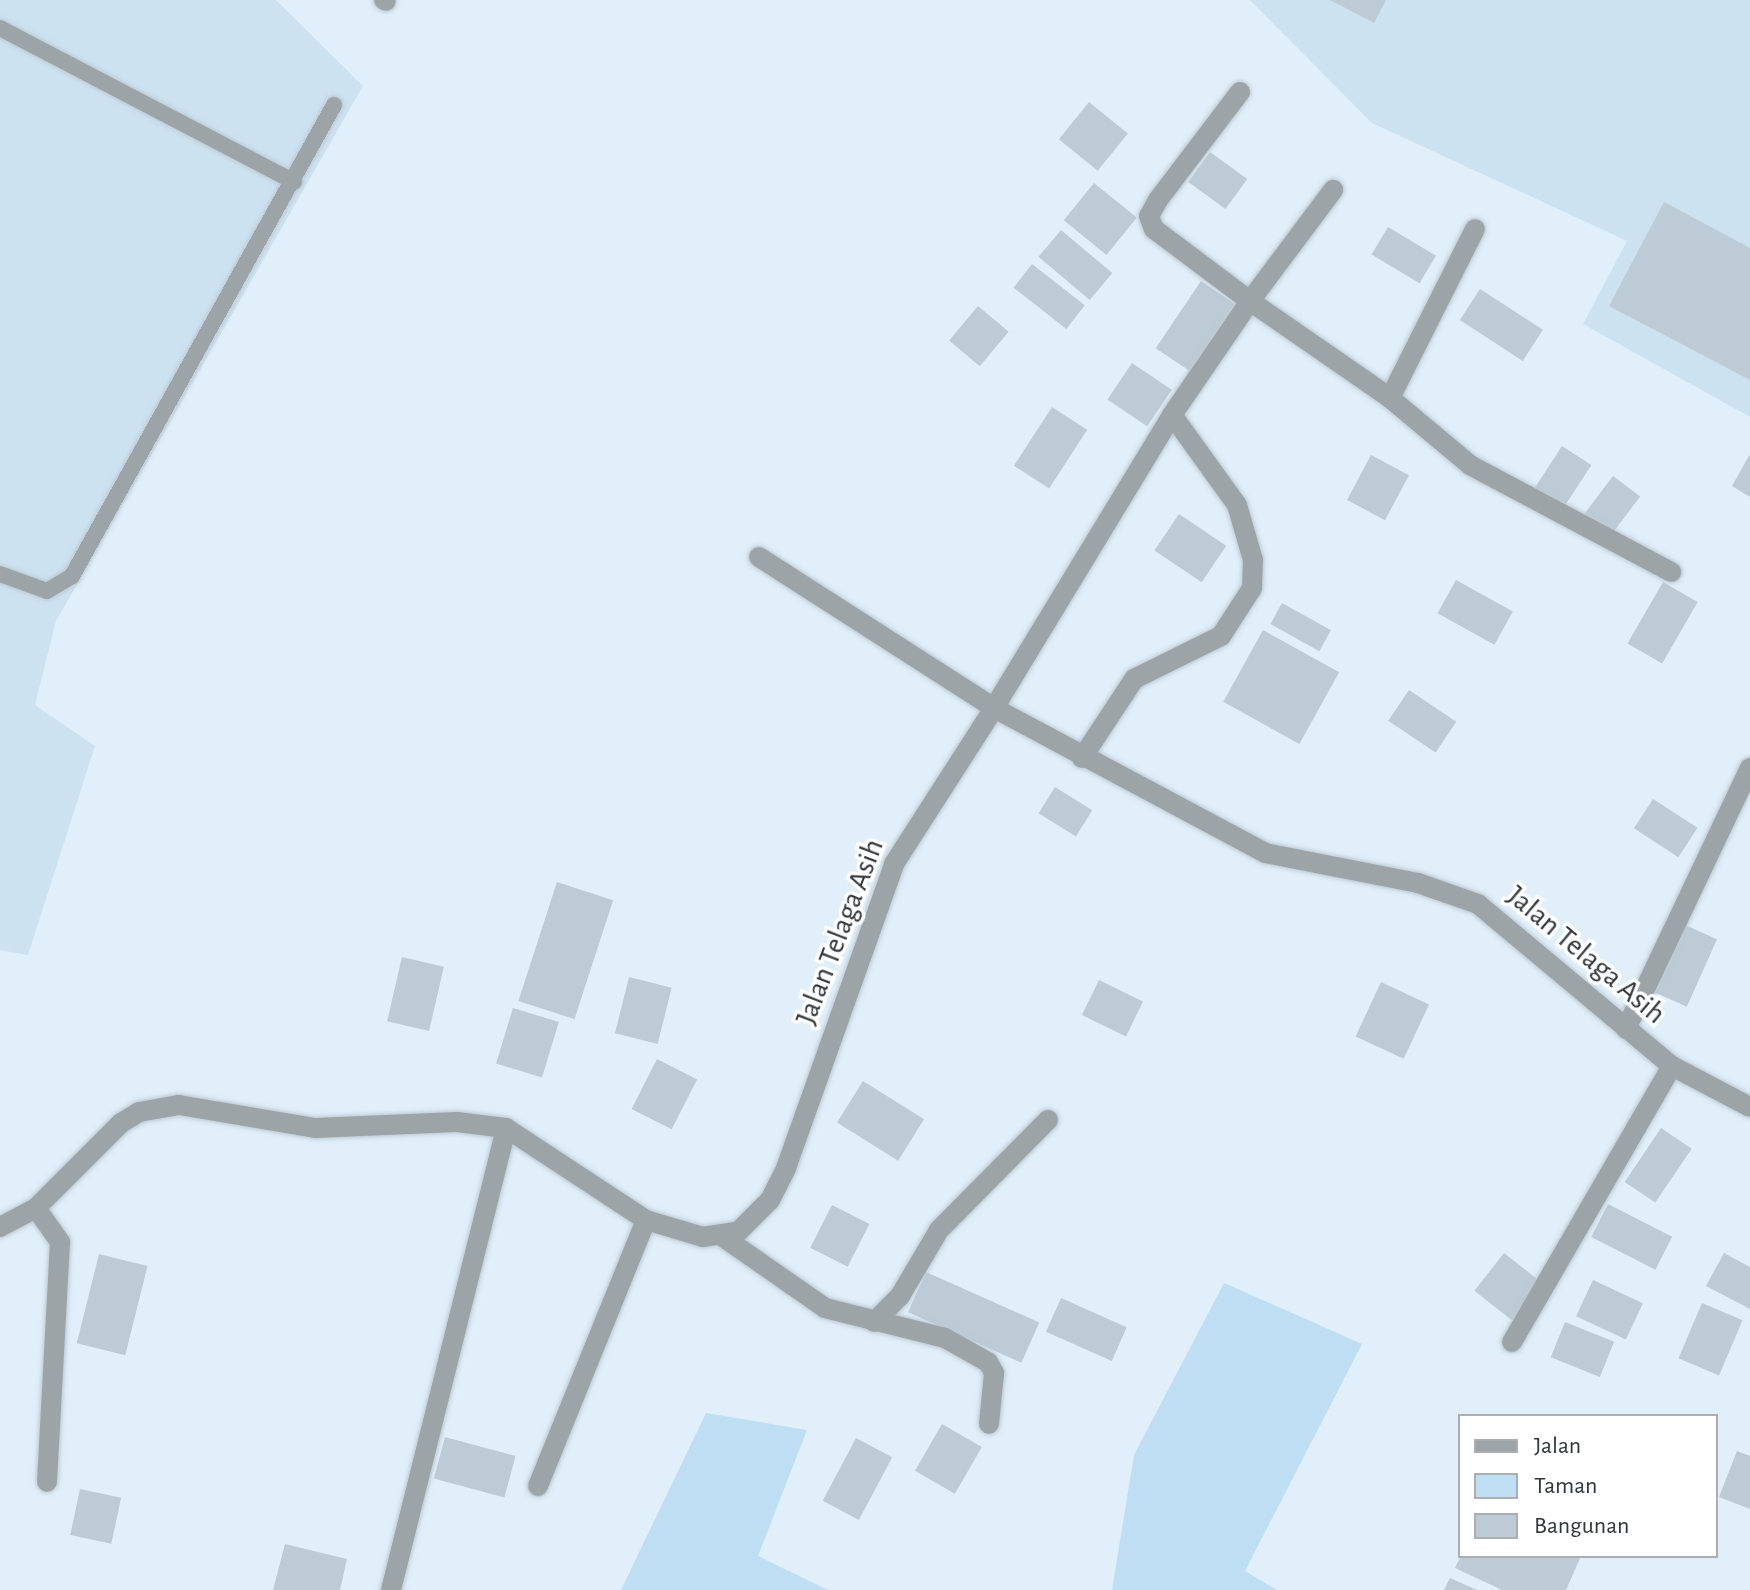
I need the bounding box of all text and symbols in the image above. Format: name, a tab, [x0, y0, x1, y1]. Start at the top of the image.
street label: Jalan Telaga Asih	[788, 834, 892, 1030]
street label: Jalan Telaga Asih	[1499, 878, 1673, 1032]
legend	[1458, 1414, 1718, 1558]
text: Jalan	[1534, 1434, 1581, 1458]
text: Taman	[1534, 1474, 1597, 1498]
text: Bangunan	[1534, 1514, 1629, 1538]

